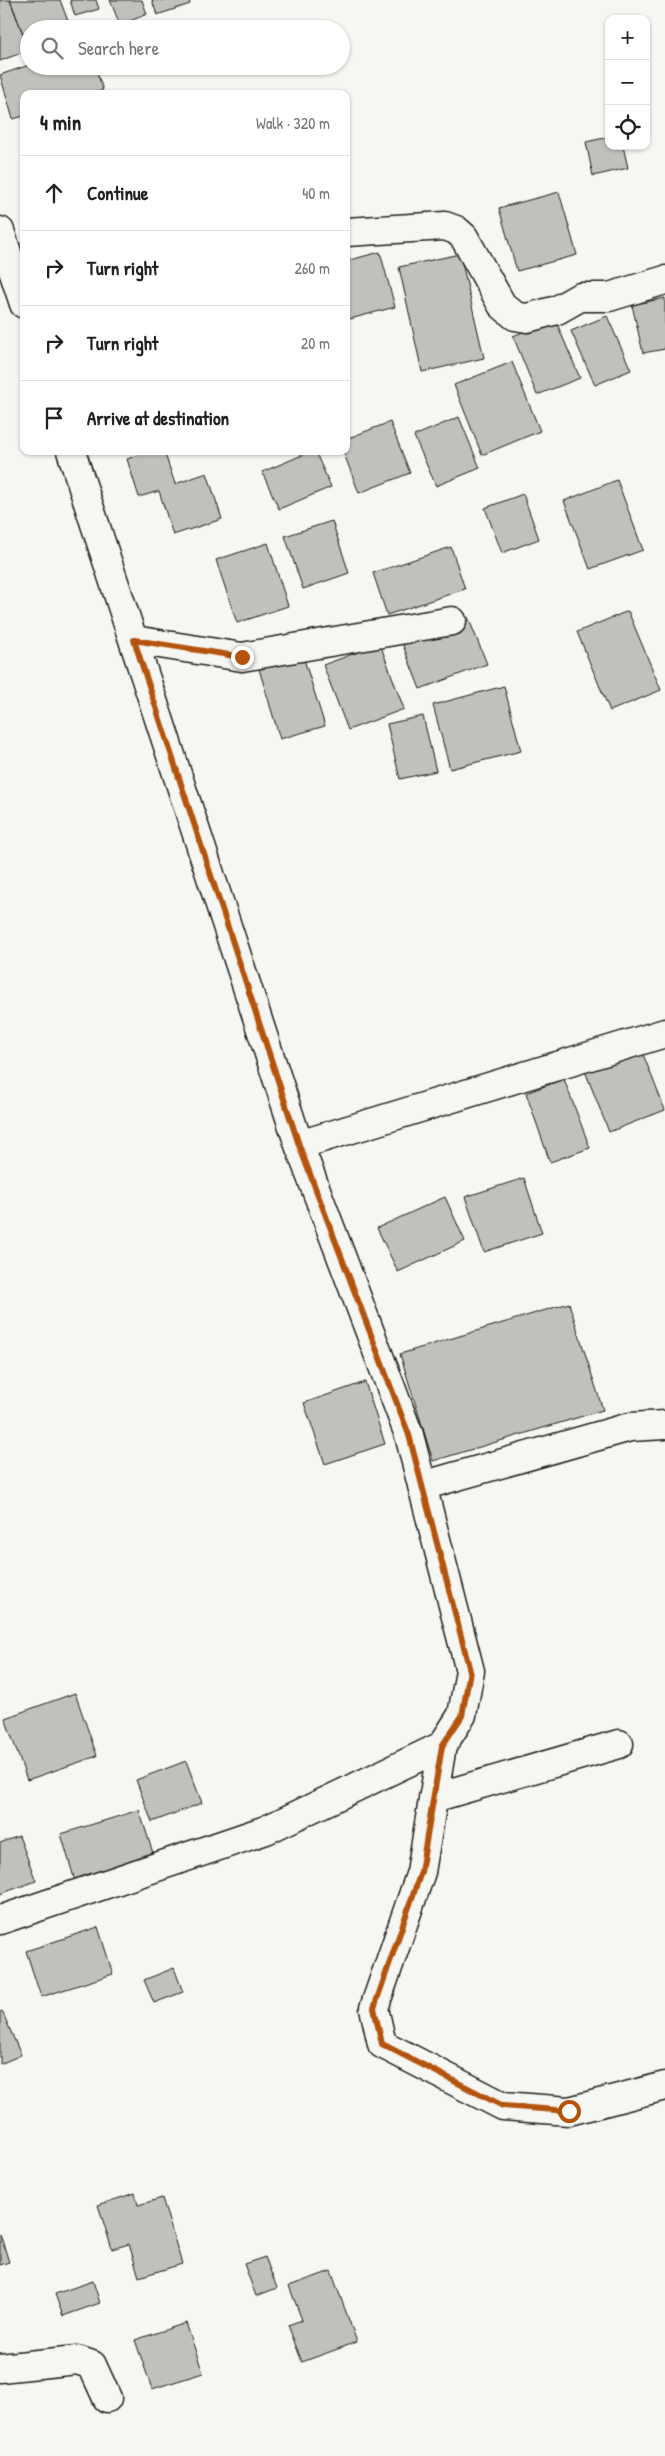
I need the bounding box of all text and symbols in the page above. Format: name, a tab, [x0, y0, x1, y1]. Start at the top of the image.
map controls	[605, 15, 650, 150]
button: +	[605, 15, 650, 60]
search box	[20, 20, 350, 75]
icon: search	[38, 34, 66, 62]
text: Search here	[78, 35, 159, 61]
button: −	[605, 60, 650, 105]
button: locate	[605, 105, 650, 150]
text: 4 min	[40, 108, 81, 137]
text: Walk · 320 m	[256, 112, 330, 134]
icon: ahead	[40, 179, 68, 207]
text: Continue	[87, 180, 148, 206]
text: 40 m	[302, 182, 330, 204]
icon: right	[40, 254, 68, 282]
text: Turn right	[87, 255, 158, 281]
text: 260 m	[294, 257, 330, 279]
icon: right	[40, 329, 68, 357]
text: Turn right	[87, 330, 158, 356]
text: 20 m	[301, 332, 330, 354]
icon: arrive	[40, 404, 68, 432]
text: Arrive at destination	[87, 405, 229, 431]
route end	[231, 646, 254, 669]
route start	[558, 2100, 581, 2123]

